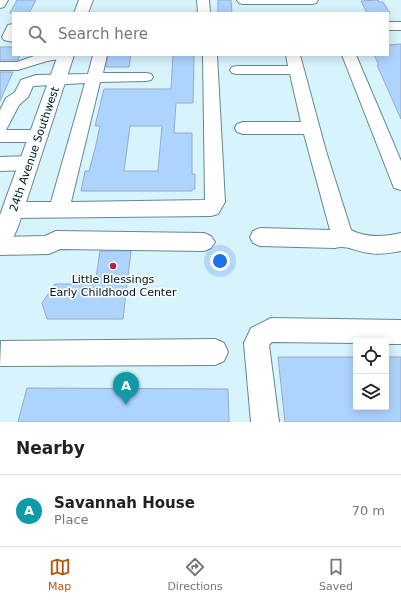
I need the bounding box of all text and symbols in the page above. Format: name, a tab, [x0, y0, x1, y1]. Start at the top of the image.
search box	[12, 12, 389, 56]
icon: search	[26, 23, 48, 45]
text: Search here	[58, 25, 148, 43]
street label: 24th Avenue Southwest	[7, 85, 62, 213]
your location	[210, 251, 230, 271]
marker: Little Blessings Early Childhood Center	[108, 261, 118, 271]
place label: Little Blessings Early Childhood Center	[50, 273, 177, 299]
map controls	[353, 338, 389, 410]
button: locate	[353, 338, 389, 374]
pin: A	[113, 372, 139, 405]
button: layers	[353, 374, 389, 410]
text: Nearby	[16, 438, 85, 458]
text: Savannah House	[54, 494, 195, 512]
text: A	[24, 503, 34, 518]
text: 70 m	[352, 503, 385, 518]
text: Place	[54, 512, 89, 527]
tab: Map	[48, 556, 71, 593]
tab: Directions	[167, 556, 223, 593]
tab: Saved	[319, 556, 353, 593]

